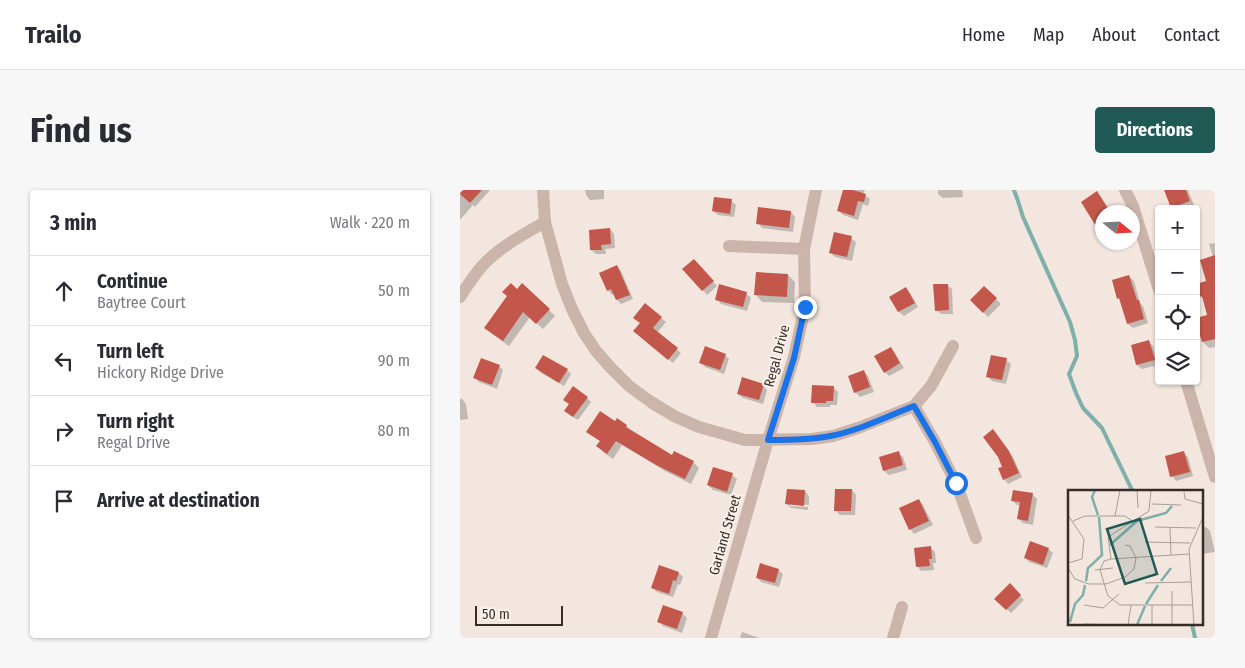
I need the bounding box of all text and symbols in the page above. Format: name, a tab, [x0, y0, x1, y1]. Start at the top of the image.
text: Trailo	[25, 21, 82, 49]
text: Home	[962, 24, 1005, 46]
text: Map	[1033, 24, 1064, 46]
text: About	[1092, 24, 1136, 46]
text: Contact	[1164, 24, 1220, 46]
button: Directions	[1095, 107, 1215, 153]
text: Find us	[30, 109, 132, 151]
north arrow	[1095, 205, 1140, 250]
map controls	[1155, 205, 1200, 385]
button: +	[1155, 205, 1200, 250]
text: 3 min	[50, 210, 97, 236]
text: Walk · 220 m	[330, 213, 410, 232]
button: −	[1155, 250, 1200, 295]
text: Continue	[97, 270, 168, 293]
icon: ahead	[50, 277, 78, 305]
text: 50 m	[378, 281, 410, 300]
text: Baytree Court	[97, 293, 186, 312]
button: locate	[1155, 295, 1200, 340]
route end	[794, 296, 817, 319]
street label: Regal Drive	[761, 323, 794, 389]
text: Turn left	[97, 340, 164, 363]
button: layers	[1155, 340, 1200, 385]
icon: left	[50, 347, 78, 375]
text: 90 m	[378, 351, 410, 370]
text: Hickory Ridge Drive	[97, 363, 224, 382]
text: Turn right	[97, 410, 174, 433]
icon: right	[50, 417, 78, 445]
text: 80 m	[378, 421, 410, 440]
text: Regal Drive	[97, 433, 170, 452]
route start	[945, 472, 968, 495]
icon: arrive	[50, 487, 78, 515]
text: Arrive at destination	[97, 489, 260, 512]
inset map	[1068, 490, 1202, 626]
street label: Garland Street	[705, 492, 745, 577]
scale bar	[475, 603, 562, 626]
text: 50 m	[482, 606, 510, 623]

